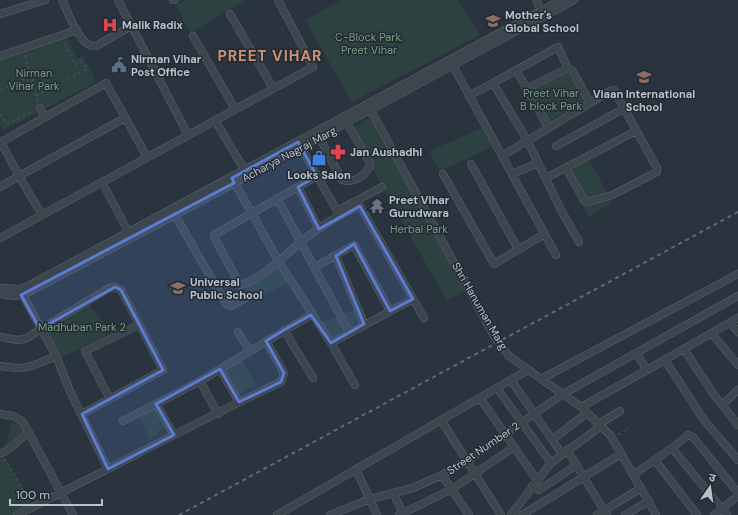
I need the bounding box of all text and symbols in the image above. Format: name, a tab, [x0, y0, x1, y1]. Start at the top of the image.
place label: Mother's Global School	[505, 8, 579, 35]
school or university icon: Mother's Global School	[484, 12, 502, 30]
hospital icon: Malik Radix	[101, 16, 119, 34]
place label: Malik Radix	[122, 18, 183, 32]
park label: C-Block Park, Preet Vihar	[335, 30, 403, 57]
district label: PREET VIHAR	[217, 46, 323, 66]
place label: Nirman Vihar Post Office	[131, 52, 202, 79]
public building icon: Nirman Vihar Post Office	[110, 56, 128, 74]
park label: Nirman Vihar Park	[8, 66, 60, 93]
school or university icon: Viaan International School	[635, 68, 653, 86]
park label: Preet Vihar B block Park	[520, 86, 582, 113]
place label: Viaan International School	[593, 87, 695, 114]
street label: Acharya Nagraj Marg	[239, 123, 339, 185]
pharmacy icon: Jan Aushadhi	[329, 143, 347, 161]
place label: Jan Aushadhi	[350, 145, 422, 159]
shop icon: Looks Salon	[310, 149, 328, 167]
place label: Looks Salon	[287, 168, 351, 182]
place label: Preet Vihar Gurudwara	[389, 193, 450, 220]
temple icon: Preet Vihar Gurudwara	[368, 197, 386, 215]
park label: Herbal Park	[390, 222, 448, 236]
street label: Shri Hanuman Marg	[449, 260, 511, 352]
place label: Universal Public School	[190, 275, 262, 302]
school or university icon: Universal Public School	[169, 279, 187, 297]
park label: Madhuban Park 2	[38, 320, 126, 334]
street label: Street Number 2	[444, 419, 522, 477]
north arrow	[690, 467, 730, 507]
text: उ	[708, 470, 718, 485]
scale bar	[10, 481, 102, 507]
text: 100 m	[16, 487, 50, 503]

